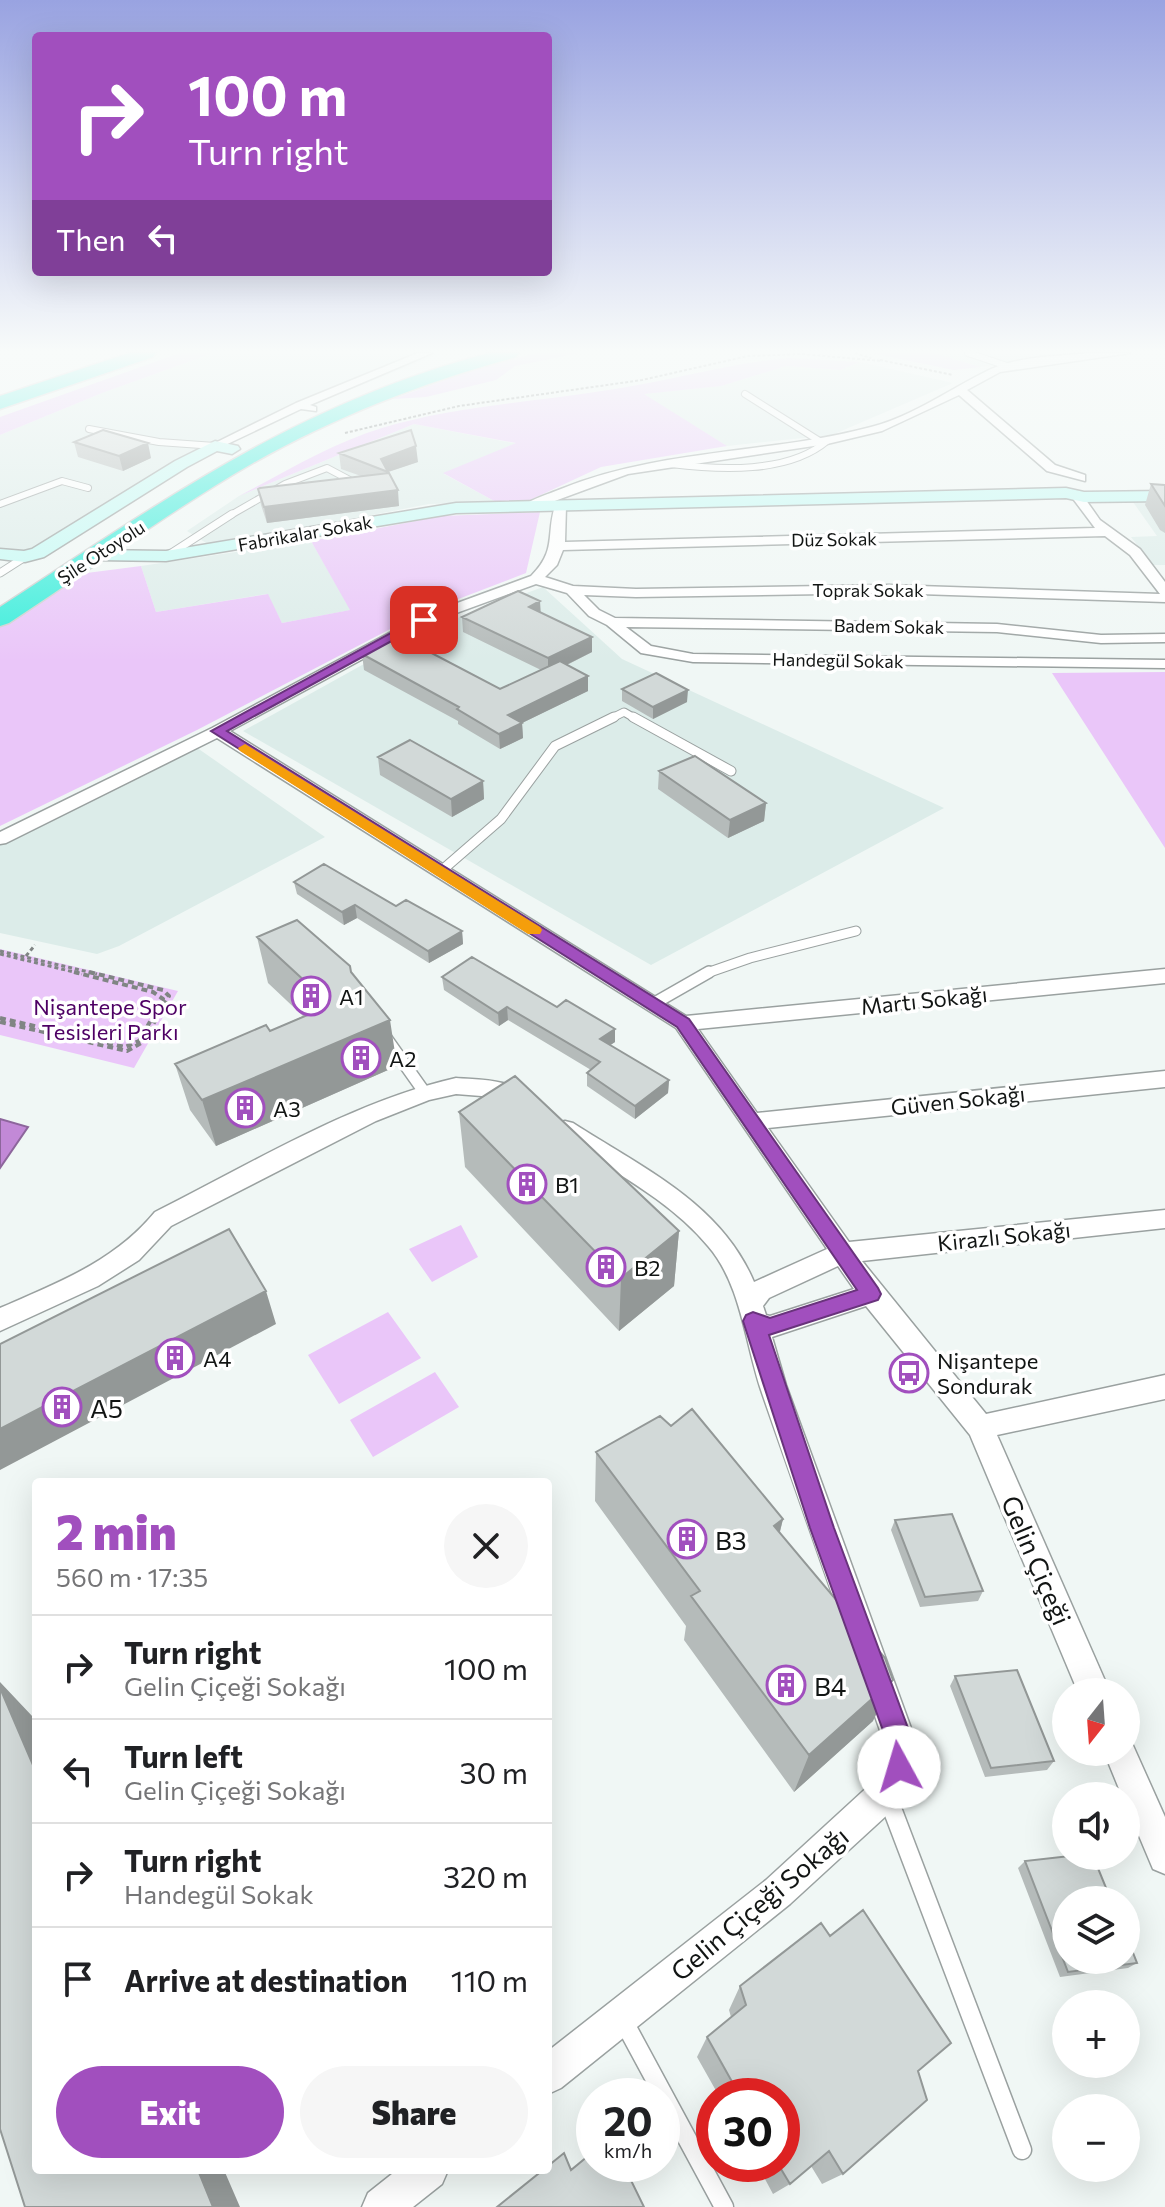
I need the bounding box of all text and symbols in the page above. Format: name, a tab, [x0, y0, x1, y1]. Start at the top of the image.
text: 100 m	[188, 59, 347, 128]
icon: right	[56, 64, 160, 168]
text: Turn right	[188, 128, 349, 172]
icon: left	[141, 216, 185, 260]
text: Then	[56, 220, 125, 257]
street label: Fabrikalar Sokak	[236, 510, 374, 556]
street label: Şile Otoyolu	[53, 516, 149, 588]
street label: Düz Sokak	[791, 527, 877, 551]
street label: Toprak Sokak	[812, 579, 924, 601]
pin	[390, 586, 458, 654]
icon: arrive	[402, 598, 446, 642]
street label: Badem Sokak	[834, 614, 945, 638]
street label: Handegül Sokak	[772, 648, 904, 672]
building icon: A1	[290, 975, 332, 1017]
street label: Martı Sokağı	[859, 980, 989, 1020]
place label: A1	[339, 983, 364, 1010]
park label: Nişantepe Spor Tesisleri Parkı	[33, 993, 187, 1045]
building icon: A2	[340, 1037, 382, 1079]
place label: A2	[389, 1045, 416, 1072]
street label: Güven Sokağı	[890, 1080, 1026, 1120]
building icon: A3	[224, 1087, 266, 1129]
place label: A3	[273, 1095, 301, 1122]
building icon: B1	[506, 1163, 548, 1205]
place label: B1	[555, 1171, 579, 1198]
street label: Kirazlı Sokağı	[936, 1216, 1072, 1256]
building icon: B2	[585, 1246, 627, 1288]
place label: B2	[634, 1254, 660, 1281]
building icon: A4	[154, 1337, 196, 1379]
place label: A4	[203, 1345, 231, 1372]
place label: Nişantepe Sondurak	[937, 1347, 1038, 1399]
bus stop icon: Nişantepe Sondurak	[888, 1352, 930, 1394]
building icon: A5	[41, 1386, 83, 1428]
place label: A5	[90, 1392, 123, 1423]
street label: Gelin Çiçeği	[996, 1491, 1078, 1629]
text: 2 min	[56, 1501, 177, 1560]
button: close	[444, 1504, 528, 1588]
building icon: B3	[666, 1518, 708, 1560]
place label: B3	[715, 1524, 747, 1555]
text: 560 m · 17:35	[56, 1561, 208, 1592]
text: Turn right	[124, 1633, 261, 1670]
icon: right	[56, 1645, 100, 1689]
text: 100 m	[444, 1649, 528, 1686]
building icon: B4	[765, 1664, 807, 1706]
text: Gelin Çiçeği Sokağı	[124, 1670, 346, 1701]
place label: B4	[814, 1670, 846, 1701]
north arrow	[1052, 1678, 1140, 1766]
map controls	[1052, 1678, 1140, 2182]
position arrow	[857, 1725, 941, 1809]
text: Turn left	[124, 1737, 243, 1774]
icon: left	[56, 1749, 100, 1793]
text: 30 m	[459, 1753, 528, 1790]
text: Gelin Çiçeği Sokağı	[124, 1774, 346, 1805]
button: sound	[1052, 1782, 1140, 1870]
street label: Gelin Çiçeği Sokağı	[664, 1820, 854, 1986]
text: Turn right	[124, 1841, 261, 1878]
icon: right	[56, 1853, 100, 1897]
text: 320 m	[443, 1857, 528, 1894]
text: Handegül Sokak	[124, 1878, 313, 1909]
button: layers	[1052, 1886, 1140, 1974]
icon: arrive	[56, 1957, 100, 2001]
text: Arrive at destination	[124, 1961, 408, 1998]
text: 110 m	[451, 1961, 528, 1998]
button: +	[1052, 1990, 1140, 2078]
button: Exit	[56, 2066, 284, 2158]
button: Share	[300, 2066, 528, 2158]
speed limit sign: 30	[696, 2078, 800, 2182]
button: −	[1052, 2094, 1140, 2182]
text: 20	[603, 2095, 653, 2144]
text: km/h	[604, 2138, 652, 2162]

